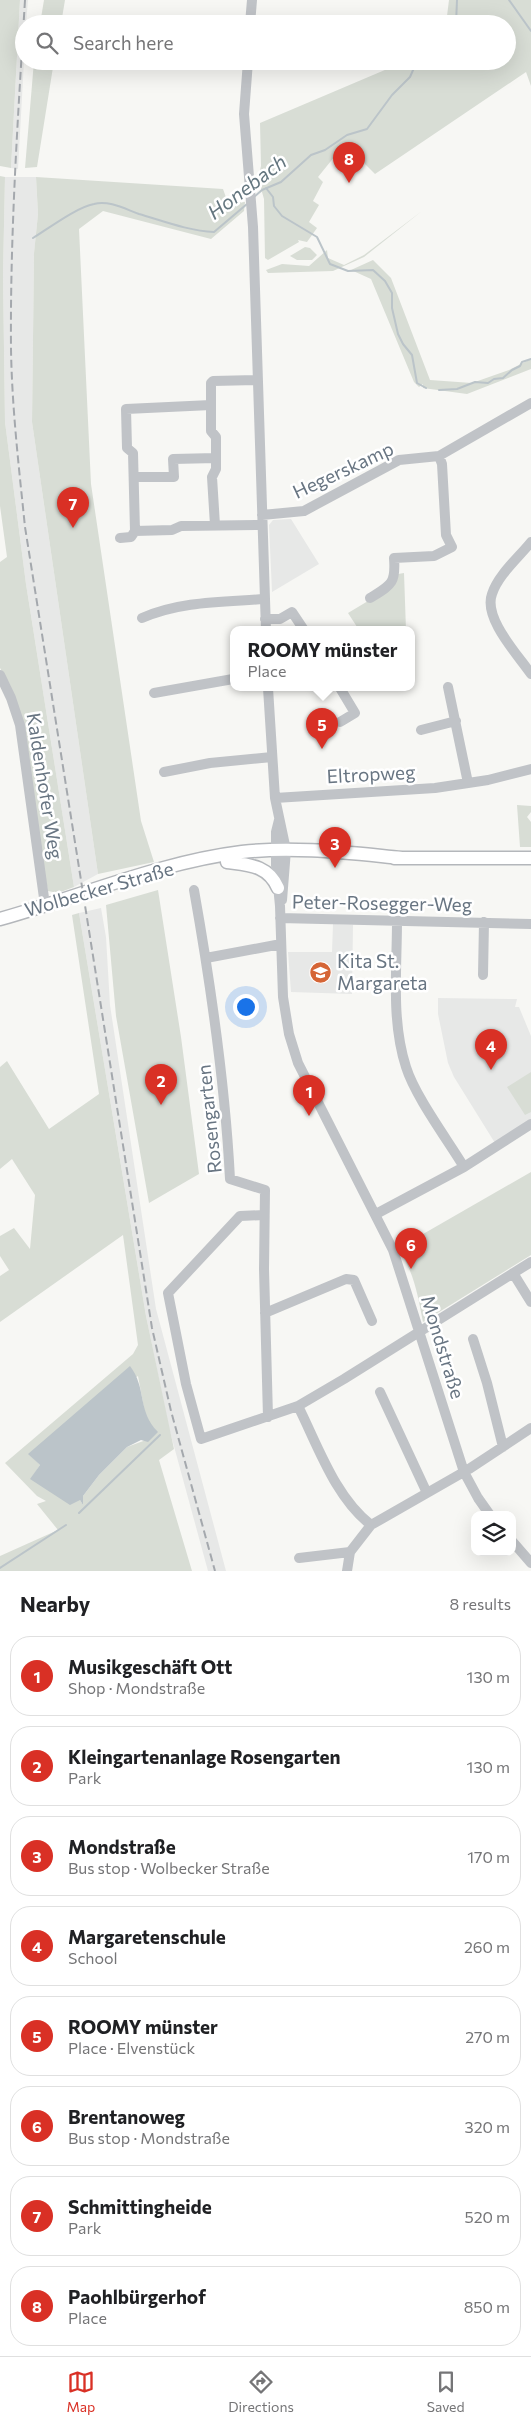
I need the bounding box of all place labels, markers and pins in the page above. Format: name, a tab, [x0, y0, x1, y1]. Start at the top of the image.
pin: 8	[333, 142, 365, 183]
pin: 7	[57, 487, 89, 528]
pin: 5	[306, 708, 338, 749]
pin: 3	[319, 827, 351, 868]
place label: Kita St. Margareta	[337, 949, 428, 994]
school or university icon: Kita St. Margareta	[309, 960, 333, 984]
pin: 4	[475, 1029, 507, 1070]
pin: 2	[145, 1064, 177, 1105]
pin: 1	[293, 1075, 325, 1116]
pin: 6	[395, 1228, 427, 1269]

